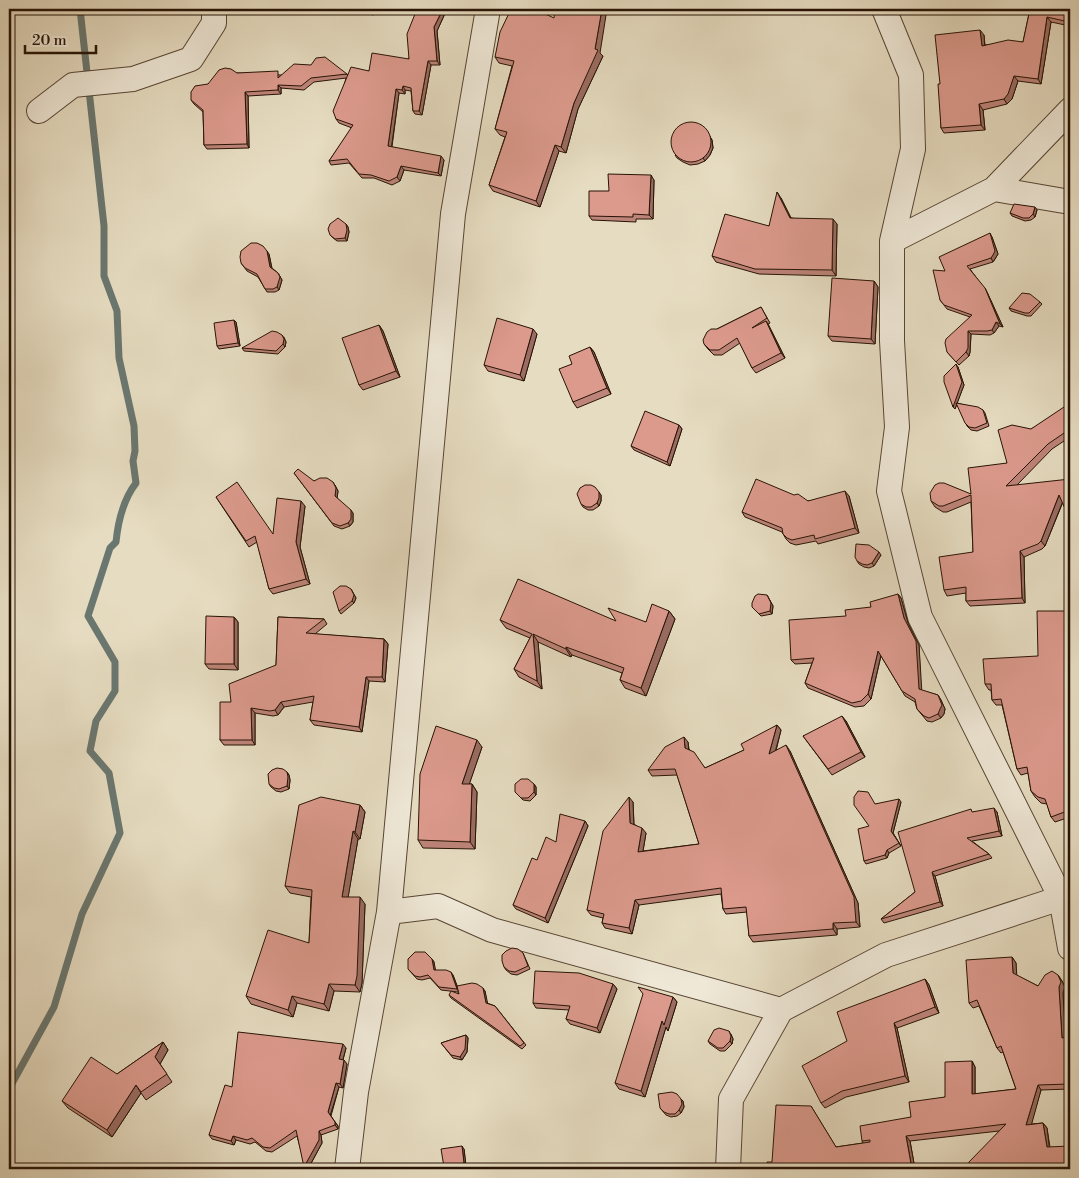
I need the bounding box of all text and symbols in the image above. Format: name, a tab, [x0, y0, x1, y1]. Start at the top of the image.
scale bar	[25, 22, 96, 54]
text: 20 m	[32, 31, 67, 50]

